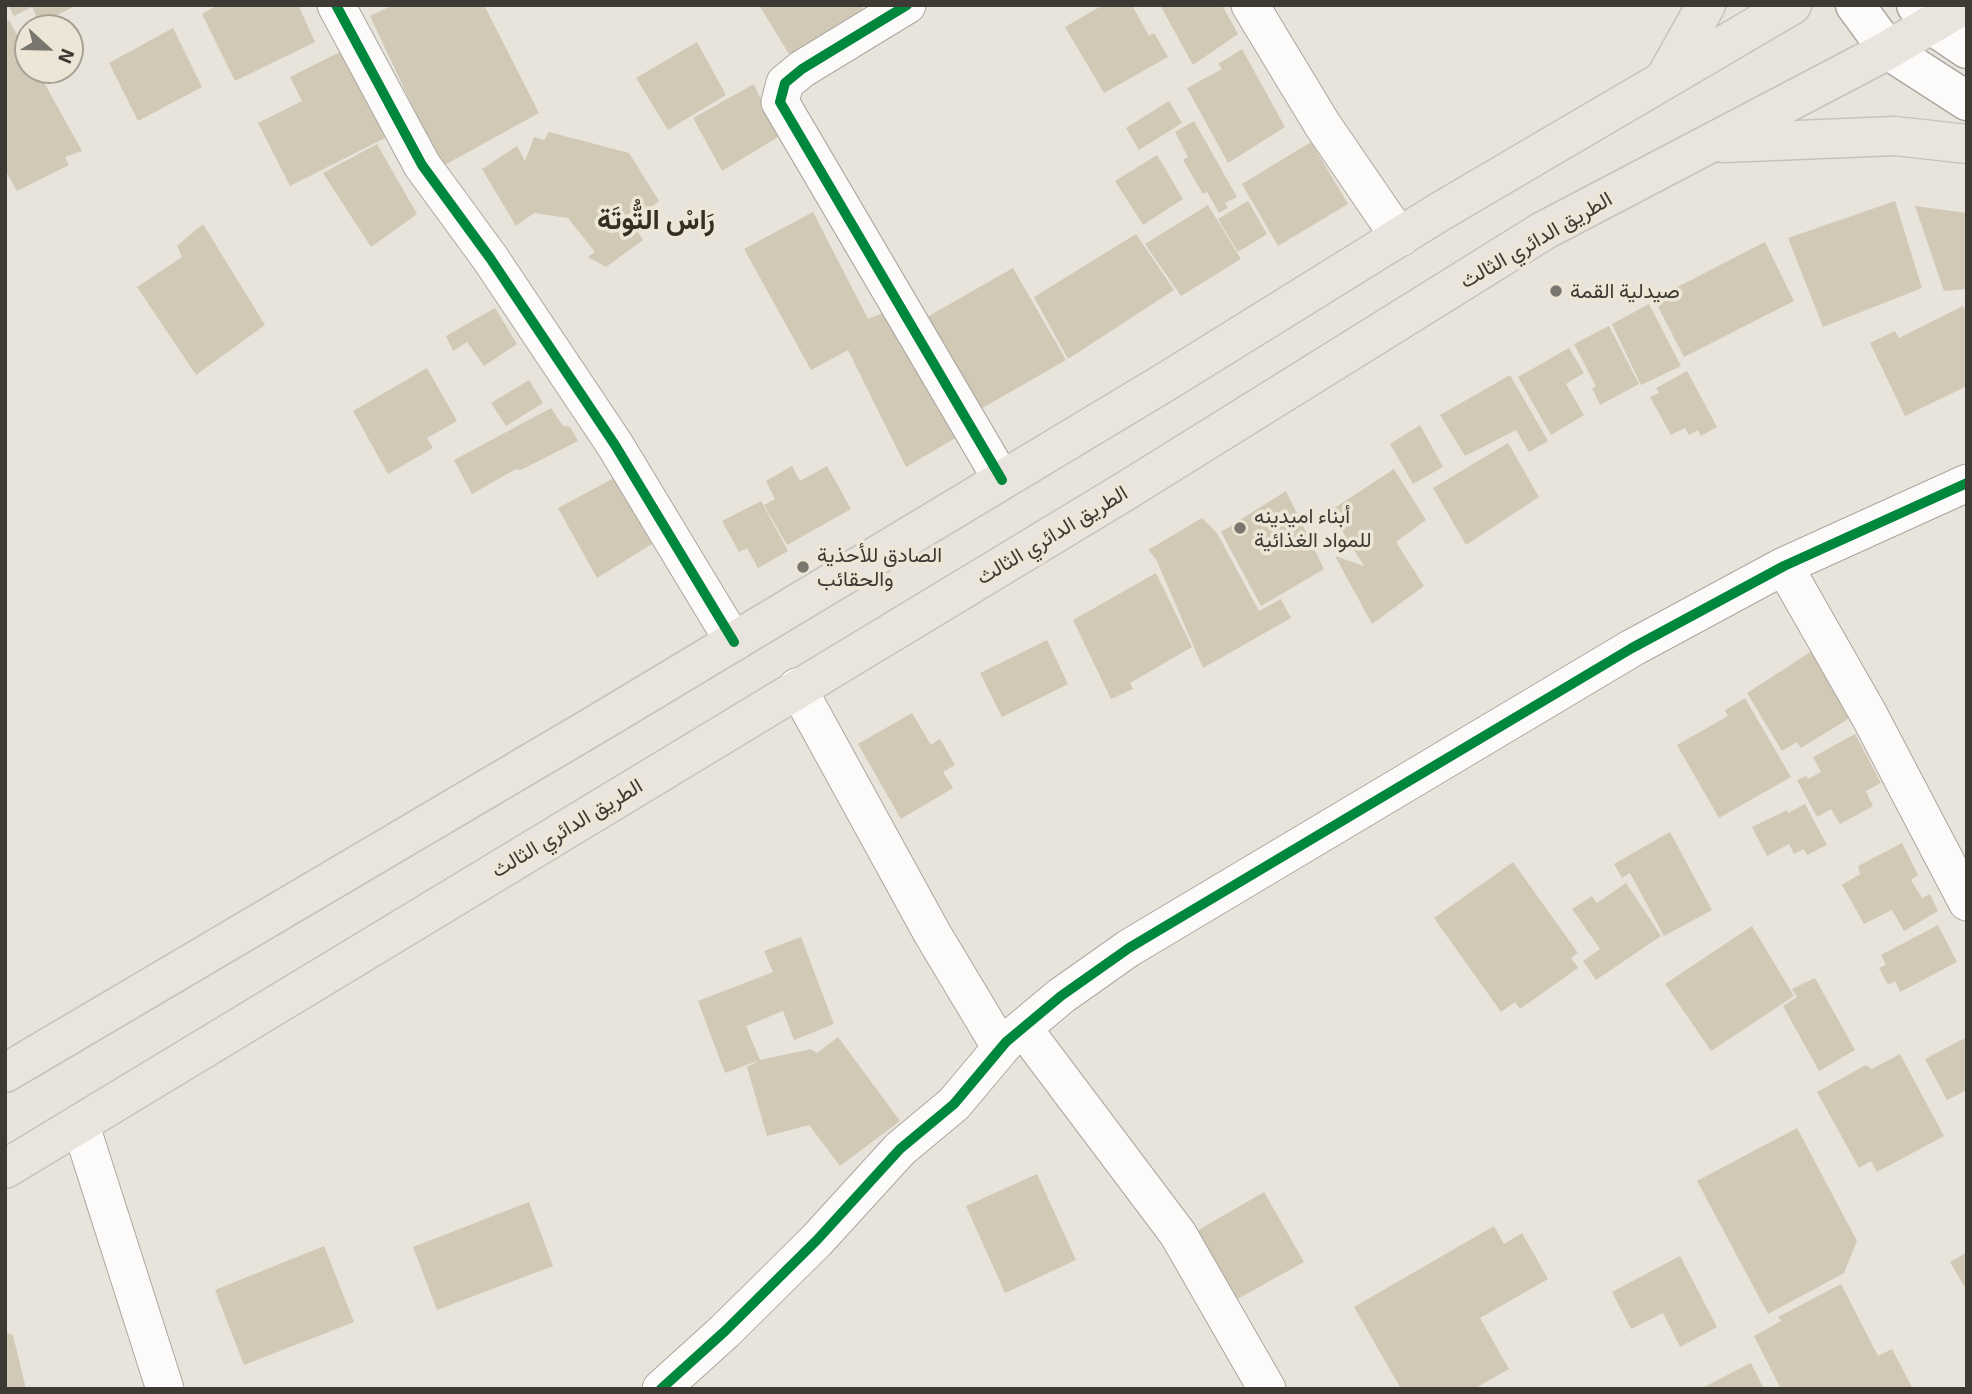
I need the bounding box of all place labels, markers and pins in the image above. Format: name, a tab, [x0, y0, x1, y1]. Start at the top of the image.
place label: صيدلية القمة	[1570, 278, 1680, 304]
marker: صيدلية القمة	[1548, 283, 1564, 299]
place label: أبناء اميدينه للمواد الغذائية	[1254, 503, 1372, 553]
marker: أبناء اميدينه للمواد الغذائية	[1232, 520, 1248, 536]
place label: الصادق للأحذية والحقائب	[817, 542, 942, 592]
marker: الصادق للأحذية والحقائب	[795, 559, 811, 575]

